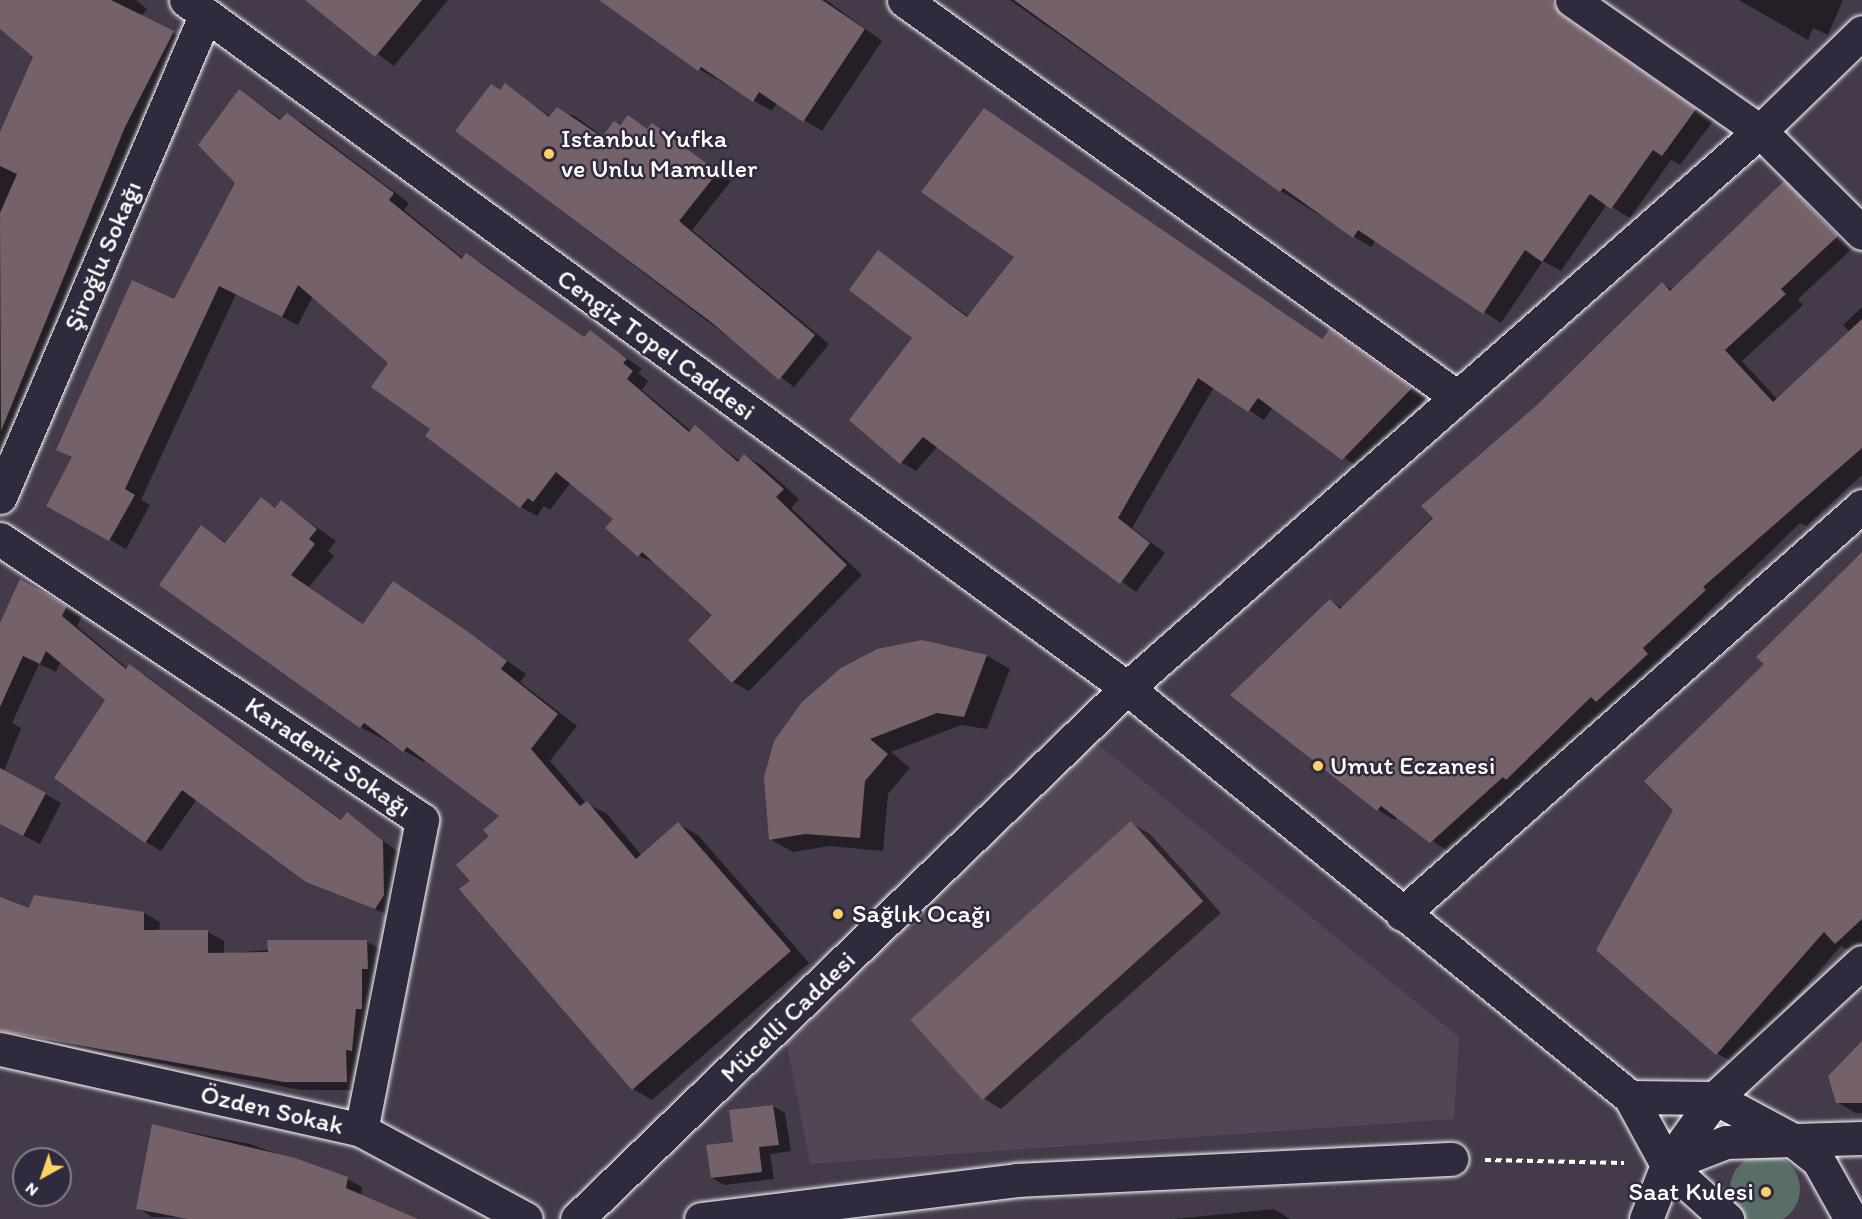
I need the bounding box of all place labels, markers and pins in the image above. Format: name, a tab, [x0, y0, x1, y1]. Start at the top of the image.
place label: Istanbul Yufka ve Unlu Mamuller	[561, 123, 758, 184]
marker: Istanbul Yufka ve Unlu Mamuller	[542, 147, 556, 161]
place label: Umut Eczanesi	[1330, 750, 1496, 782]
marker: Umut Eczanesi	[1311, 759, 1325, 773]
place label: Sağlık Ocağı	[852, 898, 991, 930]
marker: Sağlık Ocağı	[829, 905, 847, 923]
place label: Saat Kulesi	[1629, 1176, 1754, 1208]
marker: Saat Kulesi	[1759, 1185, 1773, 1199]

